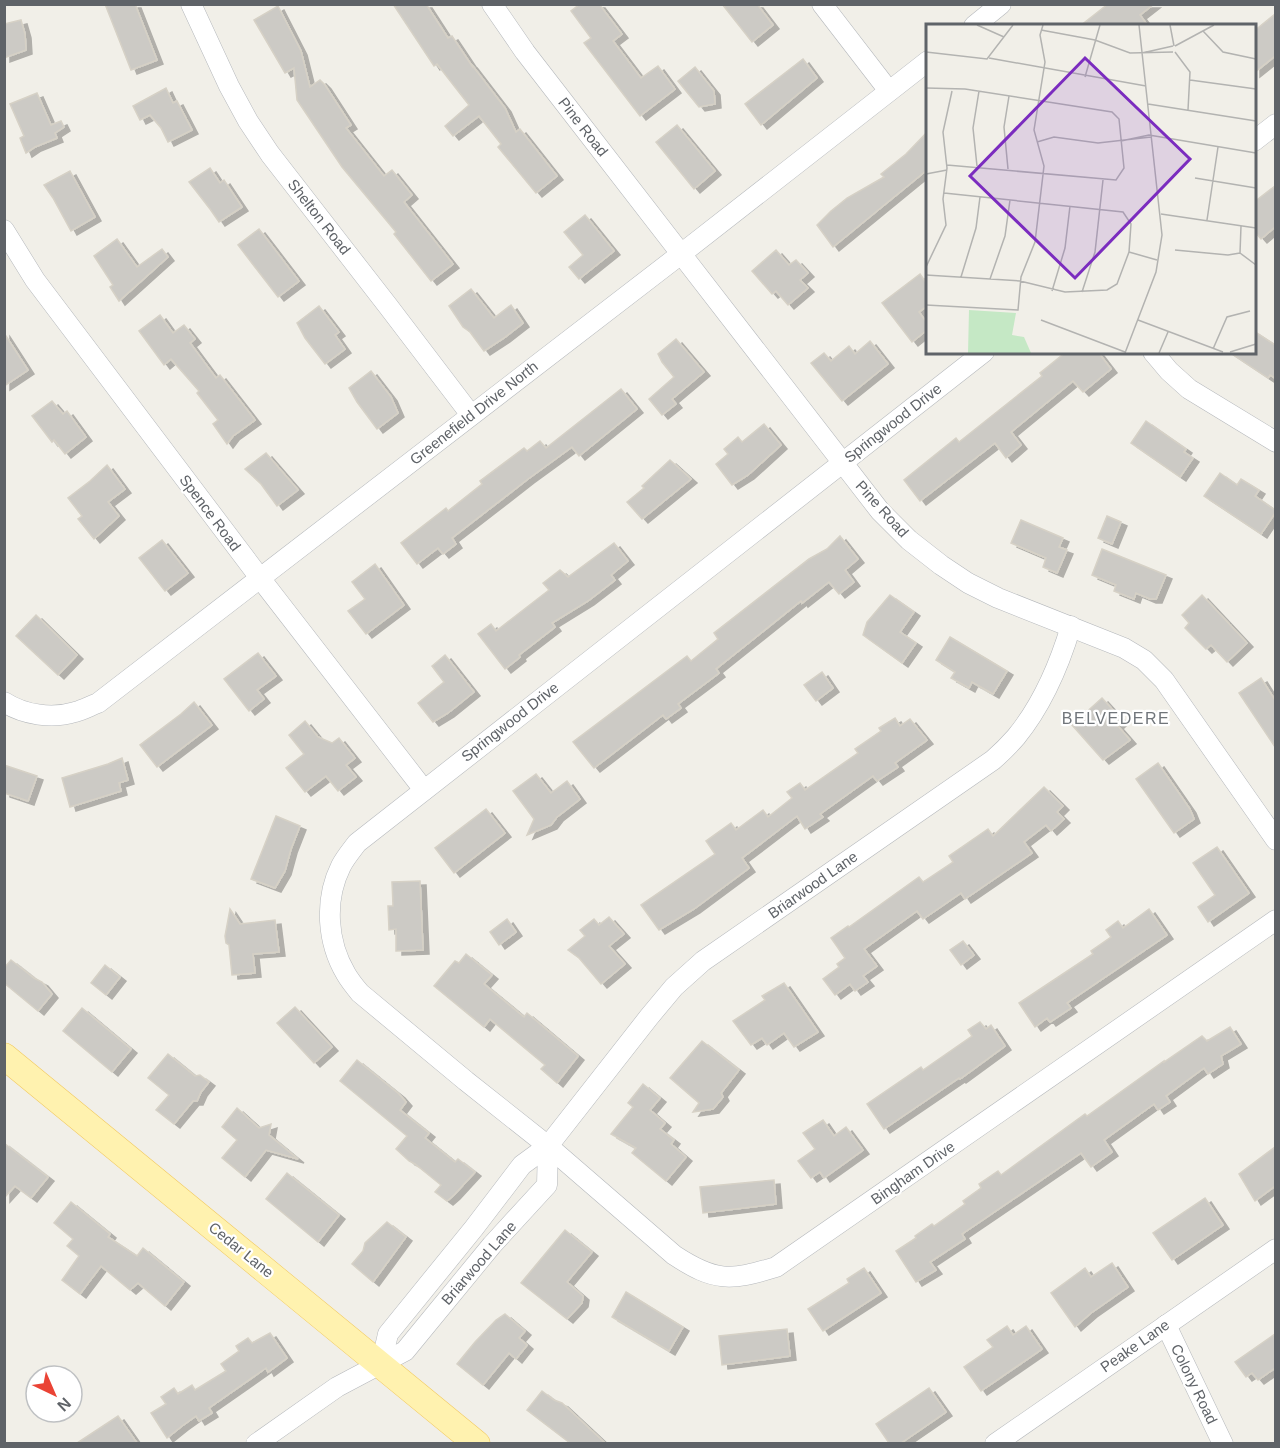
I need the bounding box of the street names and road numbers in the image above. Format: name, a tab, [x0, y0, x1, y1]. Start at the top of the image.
street label: Pine Road	[555, 94, 612, 160]
street label: Shelton Road	[285, 176, 354, 258]
street label: Greenefield Drive North	[406, 357, 541, 468]
street label: Springwood Drive	[841, 379, 945, 466]
street label: Spence Road	[176, 471, 245, 554]
street label: Pine Road	[853, 477, 912, 540]
street label: Springwood Drive	[458, 678, 562, 765]
street label: Briarwood Lane	[765, 847, 861, 922]
street label: Bingham Drive	[868, 1137, 958, 1208]
street label: Briarwood Lane	[438, 1217, 520, 1308]
street label: Cedar Lane	[205, 1218, 277, 1281]
street label: Peake Lane	[1097, 1316, 1172, 1376]
street label: Colony Road	[1168, 1341, 1221, 1426]

